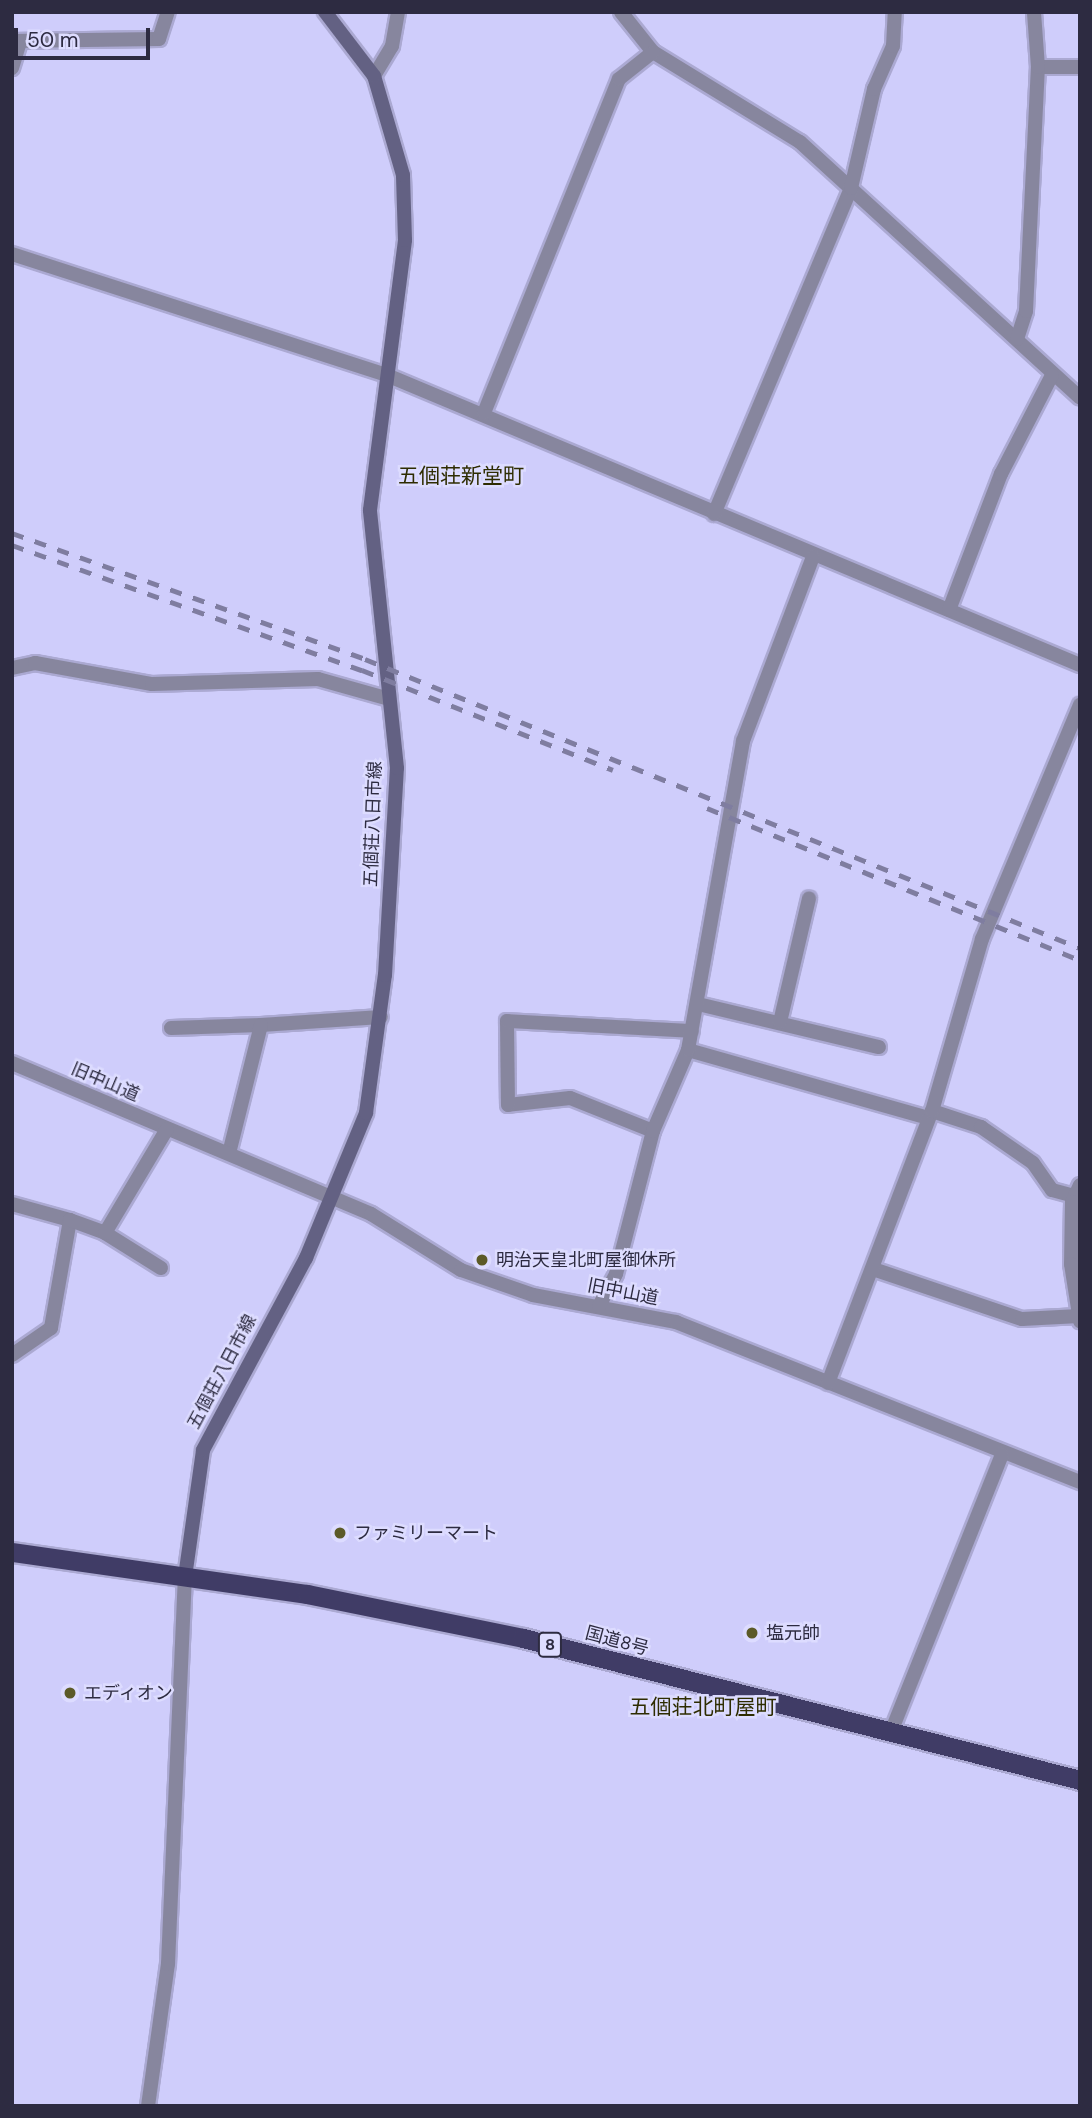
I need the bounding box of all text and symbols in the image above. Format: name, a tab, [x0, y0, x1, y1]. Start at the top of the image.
scale bar	[18, 14, 154, 58]
text: 50 m	[27, 26, 78, 54]
district label: 五個荘新堂町	[398, 463, 524, 489]
street label: 五個荘八日市線	[360, 761, 386, 887]
street label: 旧中山道	[68, 1058, 142, 1106]
place label: 明治天皇北町屋御休所	[496, 1249, 676, 1271]
marker: 明治天皇北町屋御休所	[474, 1252, 490, 1268]
street label: 旧中山道	[586, 1275, 660, 1309]
street label: 五個荘八日市線	[183, 1311, 261, 1433]
place label: ファミリーマート	[354, 1522, 498, 1544]
marker: ファミリーマート	[332, 1525, 348, 1541]
street label: 国道8号	[583, 1622, 651, 1660]
place label: 塩元帥	[766, 1622, 820, 1644]
marker: 塩元帥	[744, 1625, 760, 1641]
road number: 8	[538, 1632, 562, 1658]
place label: エディオン	[84, 1682, 174, 1704]
marker: エディオン	[62, 1685, 78, 1701]
district label: 五個荘北町屋町	[630, 1694, 776, 1720]

